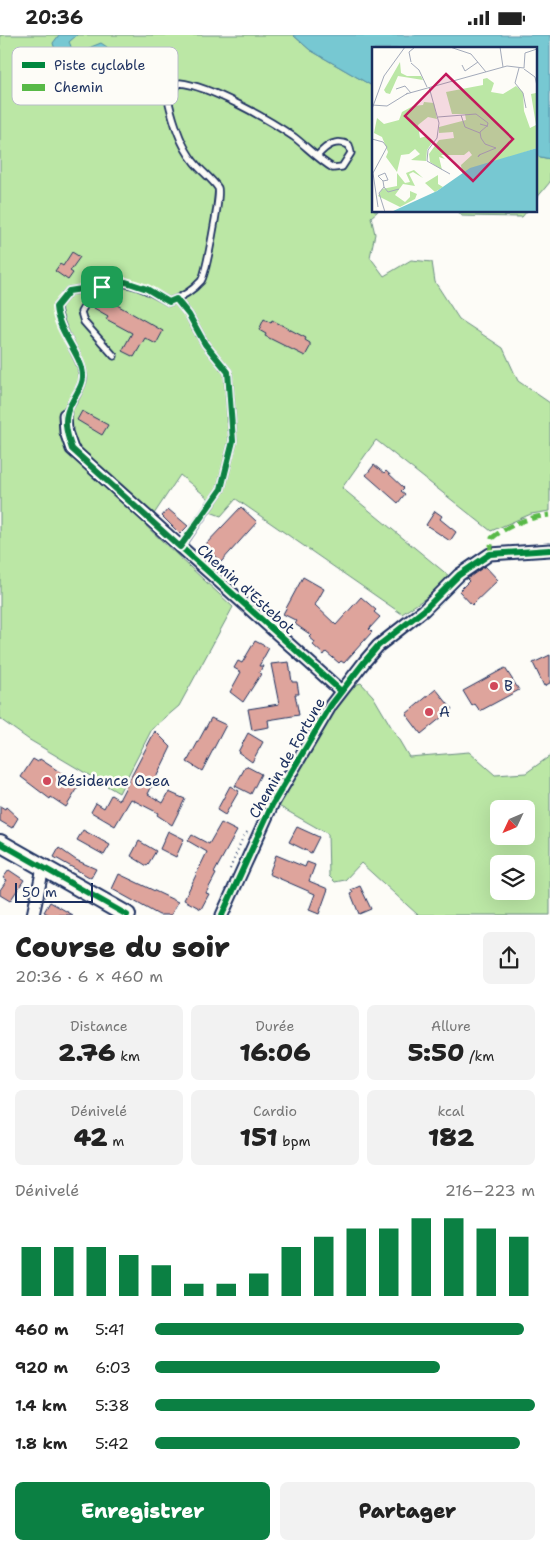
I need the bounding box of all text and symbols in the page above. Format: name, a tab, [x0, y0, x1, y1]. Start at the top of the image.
text: 20:36	[25, 5, 83, 30]
legend	[12, 47, 178, 105]
inset map	[372, 47, 538, 213]
text: Piste cyclable	[54, 56, 145, 74]
text: Chemin	[54, 78, 103, 96]
pin	[81, 266, 123, 308]
icon: arrive	[88, 273, 116, 301]
street label: Chemin d'Estebot	[193, 540, 299, 638]
place label: B	[504, 676, 513, 696]
marker: B	[488, 680, 500, 692]
street label: Chemin de Fortune	[244, 694, 330, 822]
place label: A	[439, 702, 450, 722]
marker: A	[423, 706, 435, 718]
place label: Résidence Osea	[57, 771, 170, 791]
marker: Résidence Osea	[41, 775, 53, 787]
north arrow	[490, 800, 535, 845]
map controls	[490, 800, 535, 900]
button: layers	[490, 855, 535, 900]
scale bar	[15, 880, 92, 903]
text: 50 m	[22, 883, 57, 901]
text: Course du soir	[15, 928, 230, 966]
button: share	[483, 932, 535, 984]
text: 20:36 · 6 × 460 m	[15, 966, 163, 987]
text: Distance	[70, 1017, 128, 1035]
text: Durée	[256, 1017, 294, 1035]
text: Allure	[431, 1017, 471, 1035]
text: 2.76	[58, 1035, 115, 1069]
text: 16:06	[239, 1035, 311, 1069]
text: 5:50	[408, 1035, 464, 1069]
text: km	[115, 1047, 140, 1065]
text: /km	[464, 1047, 494, 1065]
text: Dénivelé	[71, 1102, 127, 1120]
text: Cardio	[253, 1102, 297, 1120]
text: kcal	[437, 1102, 465, 1120]
text: 42	[74, 1120, 107, 1154]
text: 151	[239, 1120, 278, 1154]
text: 182	[428, 1120, 474, 1154]
text: m	[107, 1132, 124, 1150]
text: bpm	[278, 1132, 311, 1150]
text: Dénivelé	[15, 1180, 79, 1201]
text: 216–223 m	[445, 1180, 535, 1201]
text: 460 m	[15, 1319, 69, 1340]
text: 5:41	[95, 1319, 125, 1340]
text: 920 m	[15, 1357, 68, 1378]
text: 6:03	[95, 1357, 131, 1378]
text: 1.4 km	[15, 1395, 67, 1416]
text: 5:38	[95, 1395, 130, 1416]
text: 1.8 km	[15, 1433, 67, 1454]
text: 5:42	[95, 1433, 129, 1454]
button: Enregistrer	[15, 1482, 270, 1540]
button: Partager	[280, 1482, 535, 1540]

